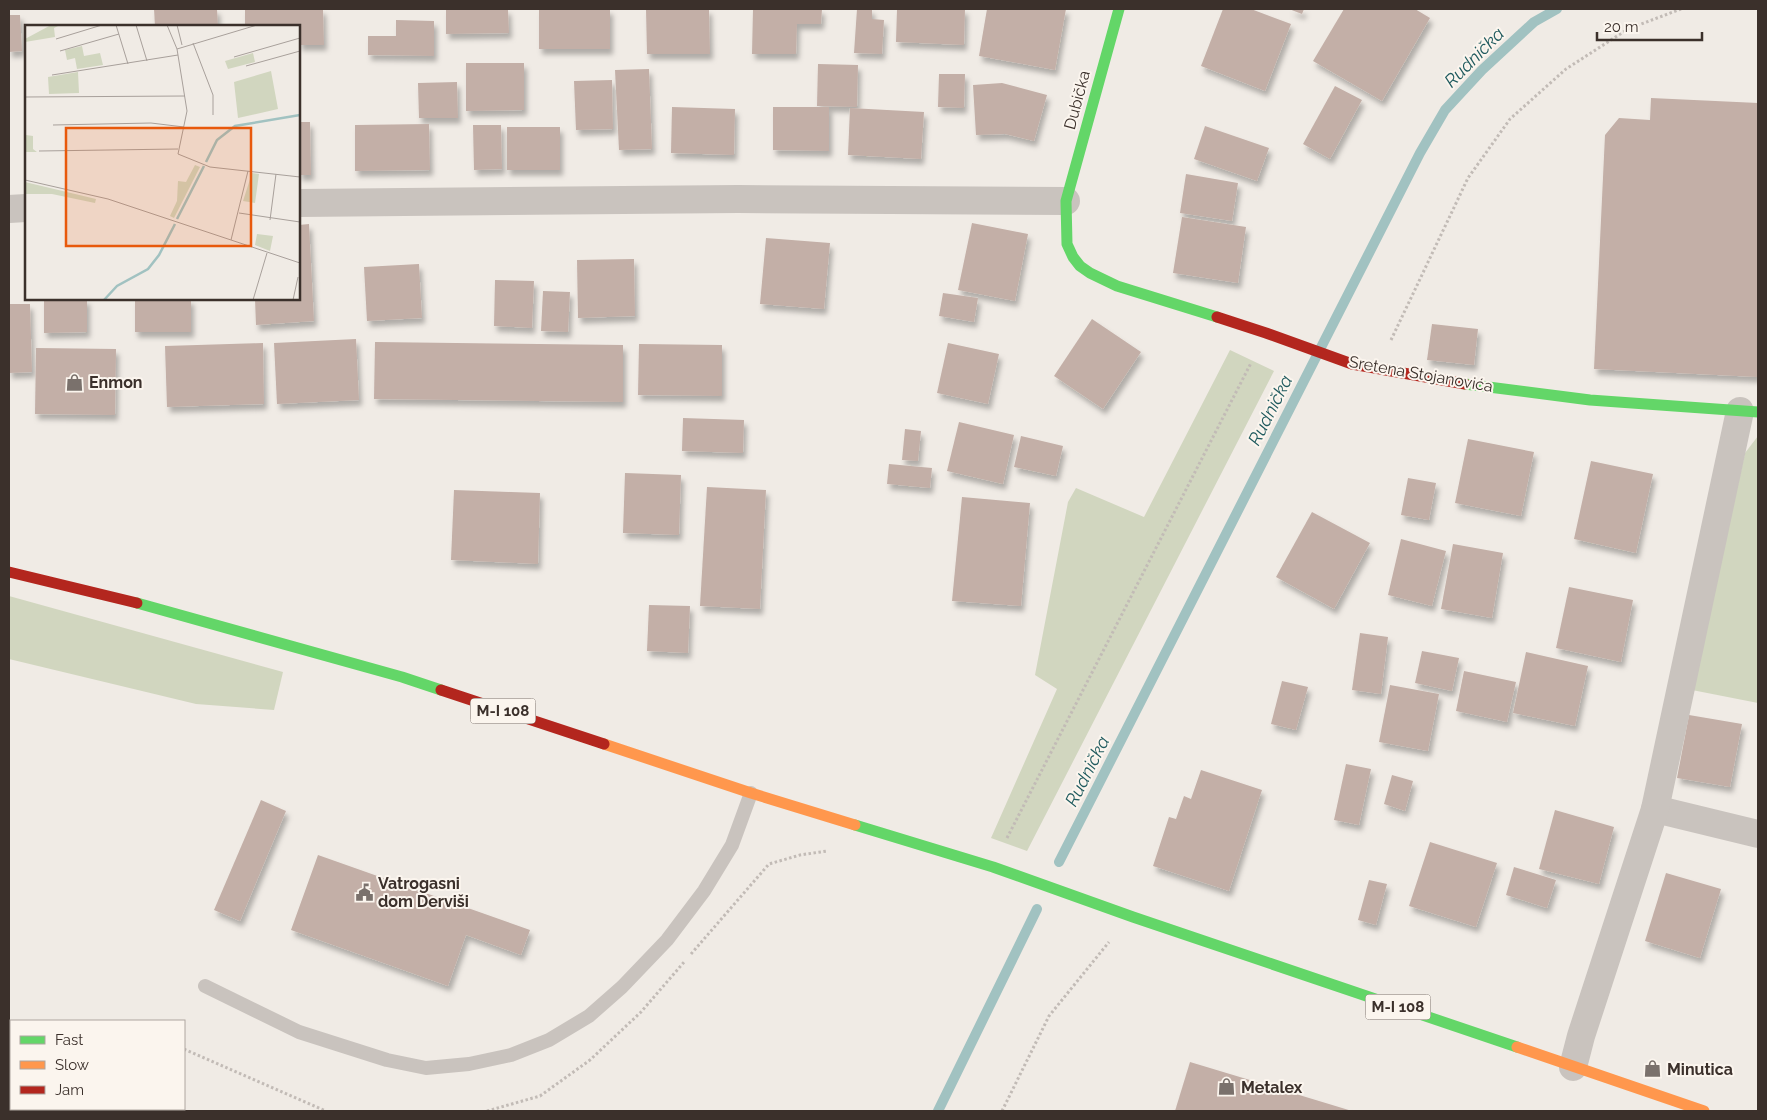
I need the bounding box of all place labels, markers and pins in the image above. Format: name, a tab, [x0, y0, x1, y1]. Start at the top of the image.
shop icon: Enmon	[65, 372, 85, 392]
place label: Enmon	[89, 373, 143, 392]
place label: Vatrogasni dom Derviši	[378, 874, 469, 911]
public building icon: Vatrogasni dom Derviši	[354, 882, 374, 902]
shop icon: Minutica	[1643, 1059, 1663, 1079]
place label: Minutica	[1667, 1060, 1733, 1079]
shop icon: Metalex	[1217, 1077, 1237, 1097]
place label: Metalex	[1241, 1078, 1303, 1097]

